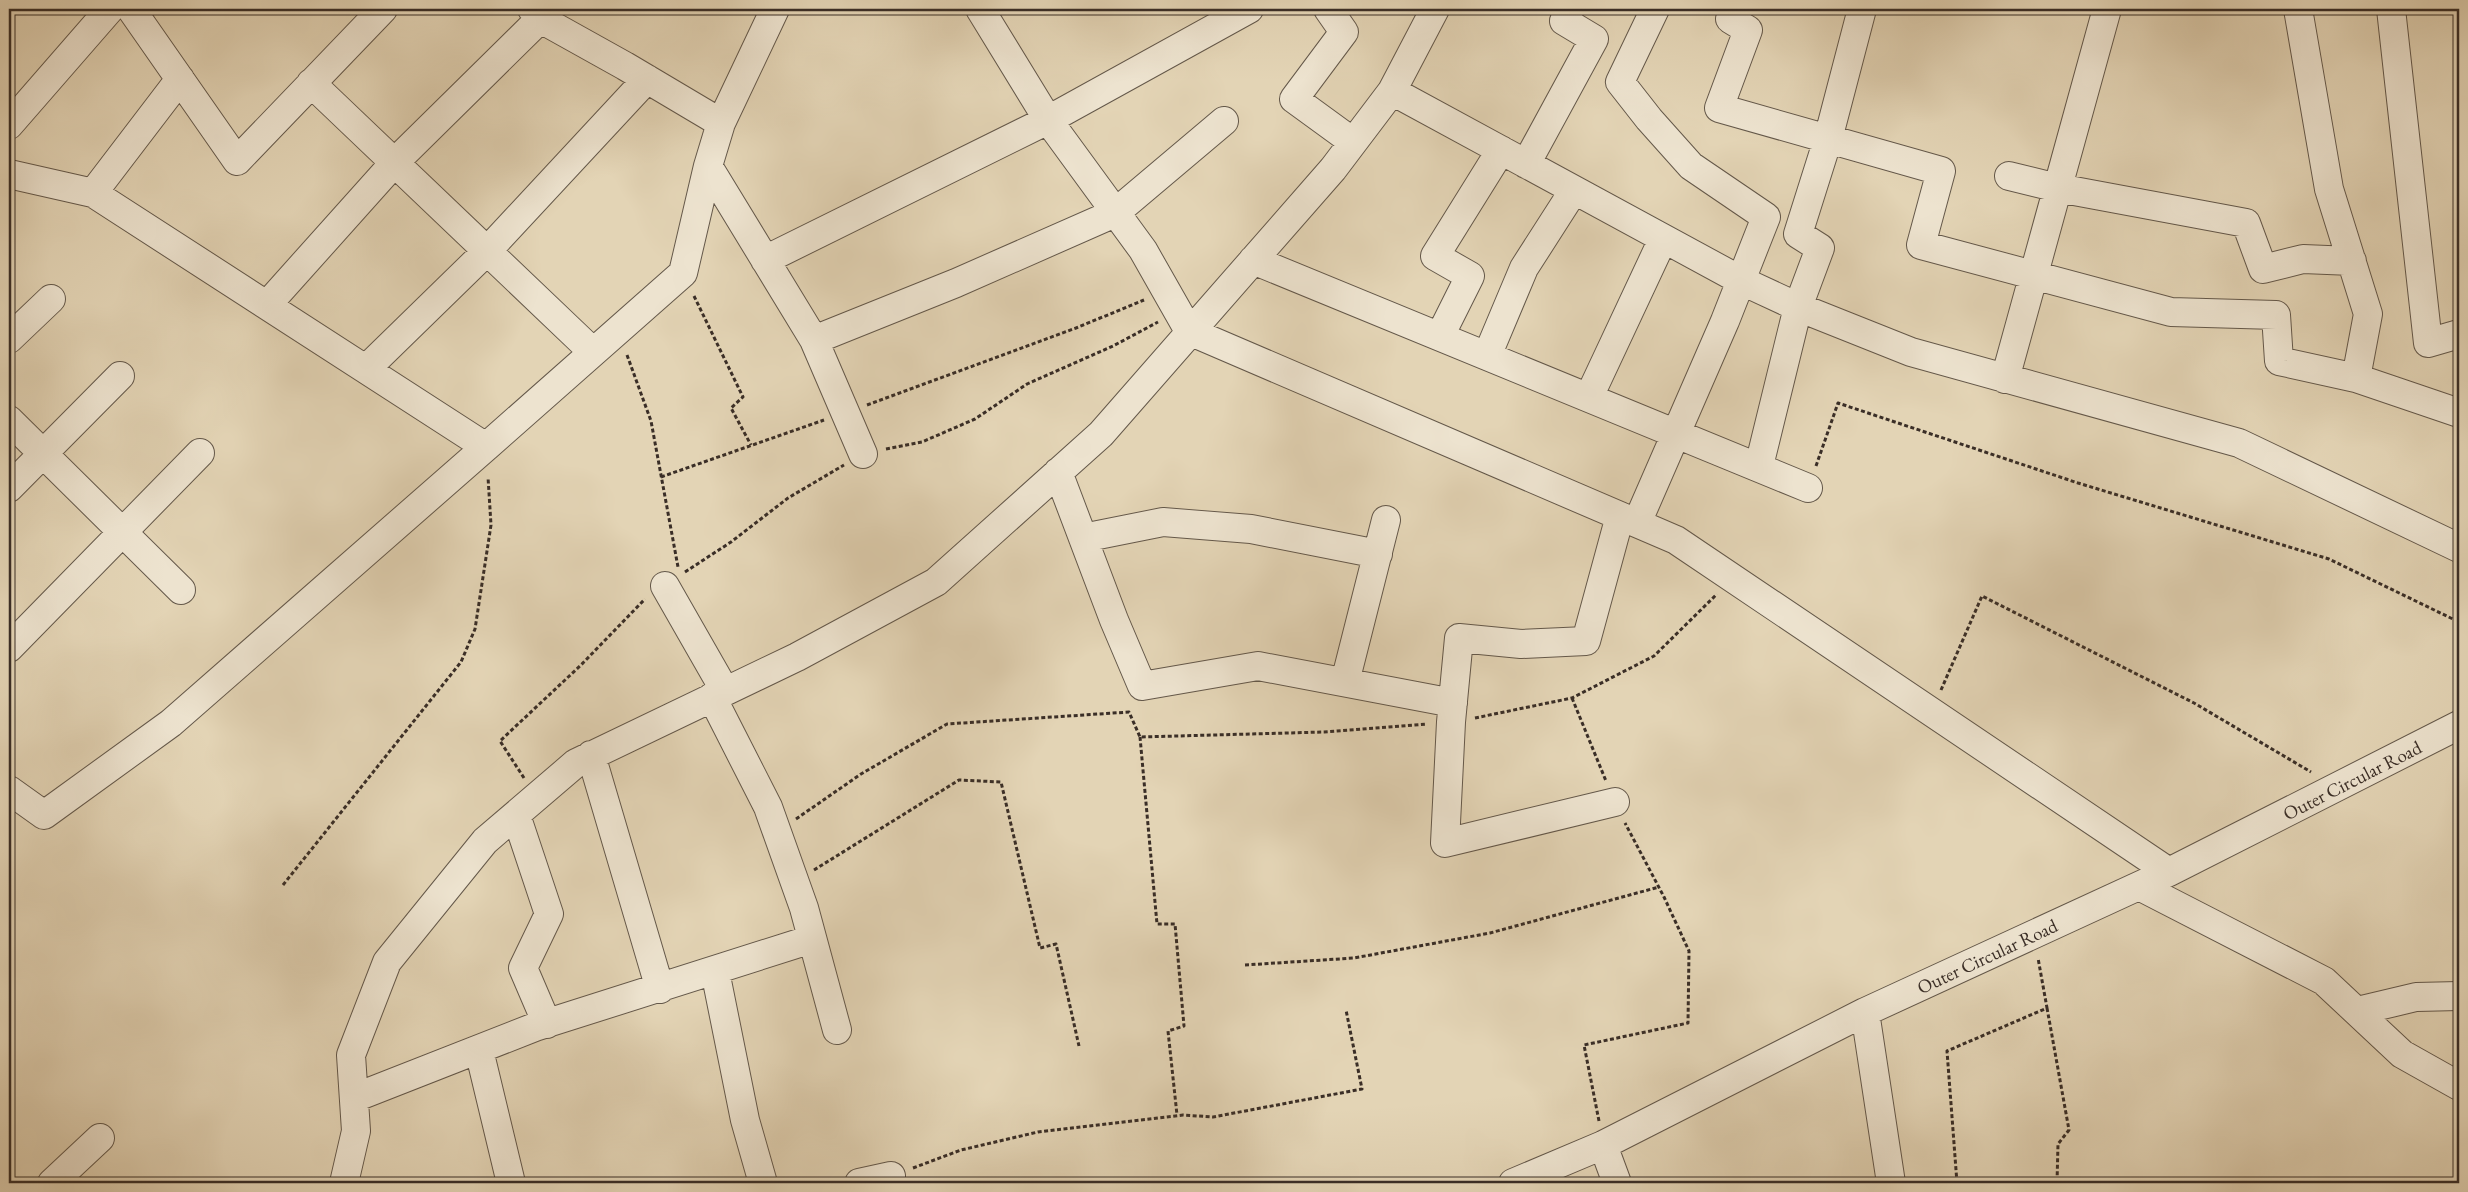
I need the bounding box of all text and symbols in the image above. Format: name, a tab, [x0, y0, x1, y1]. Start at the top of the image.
street label: Outer Circular Road	[2279, 735, 2426, 826]
street label: Outer Circular Road	[1913, 913, 2062, 1000]

